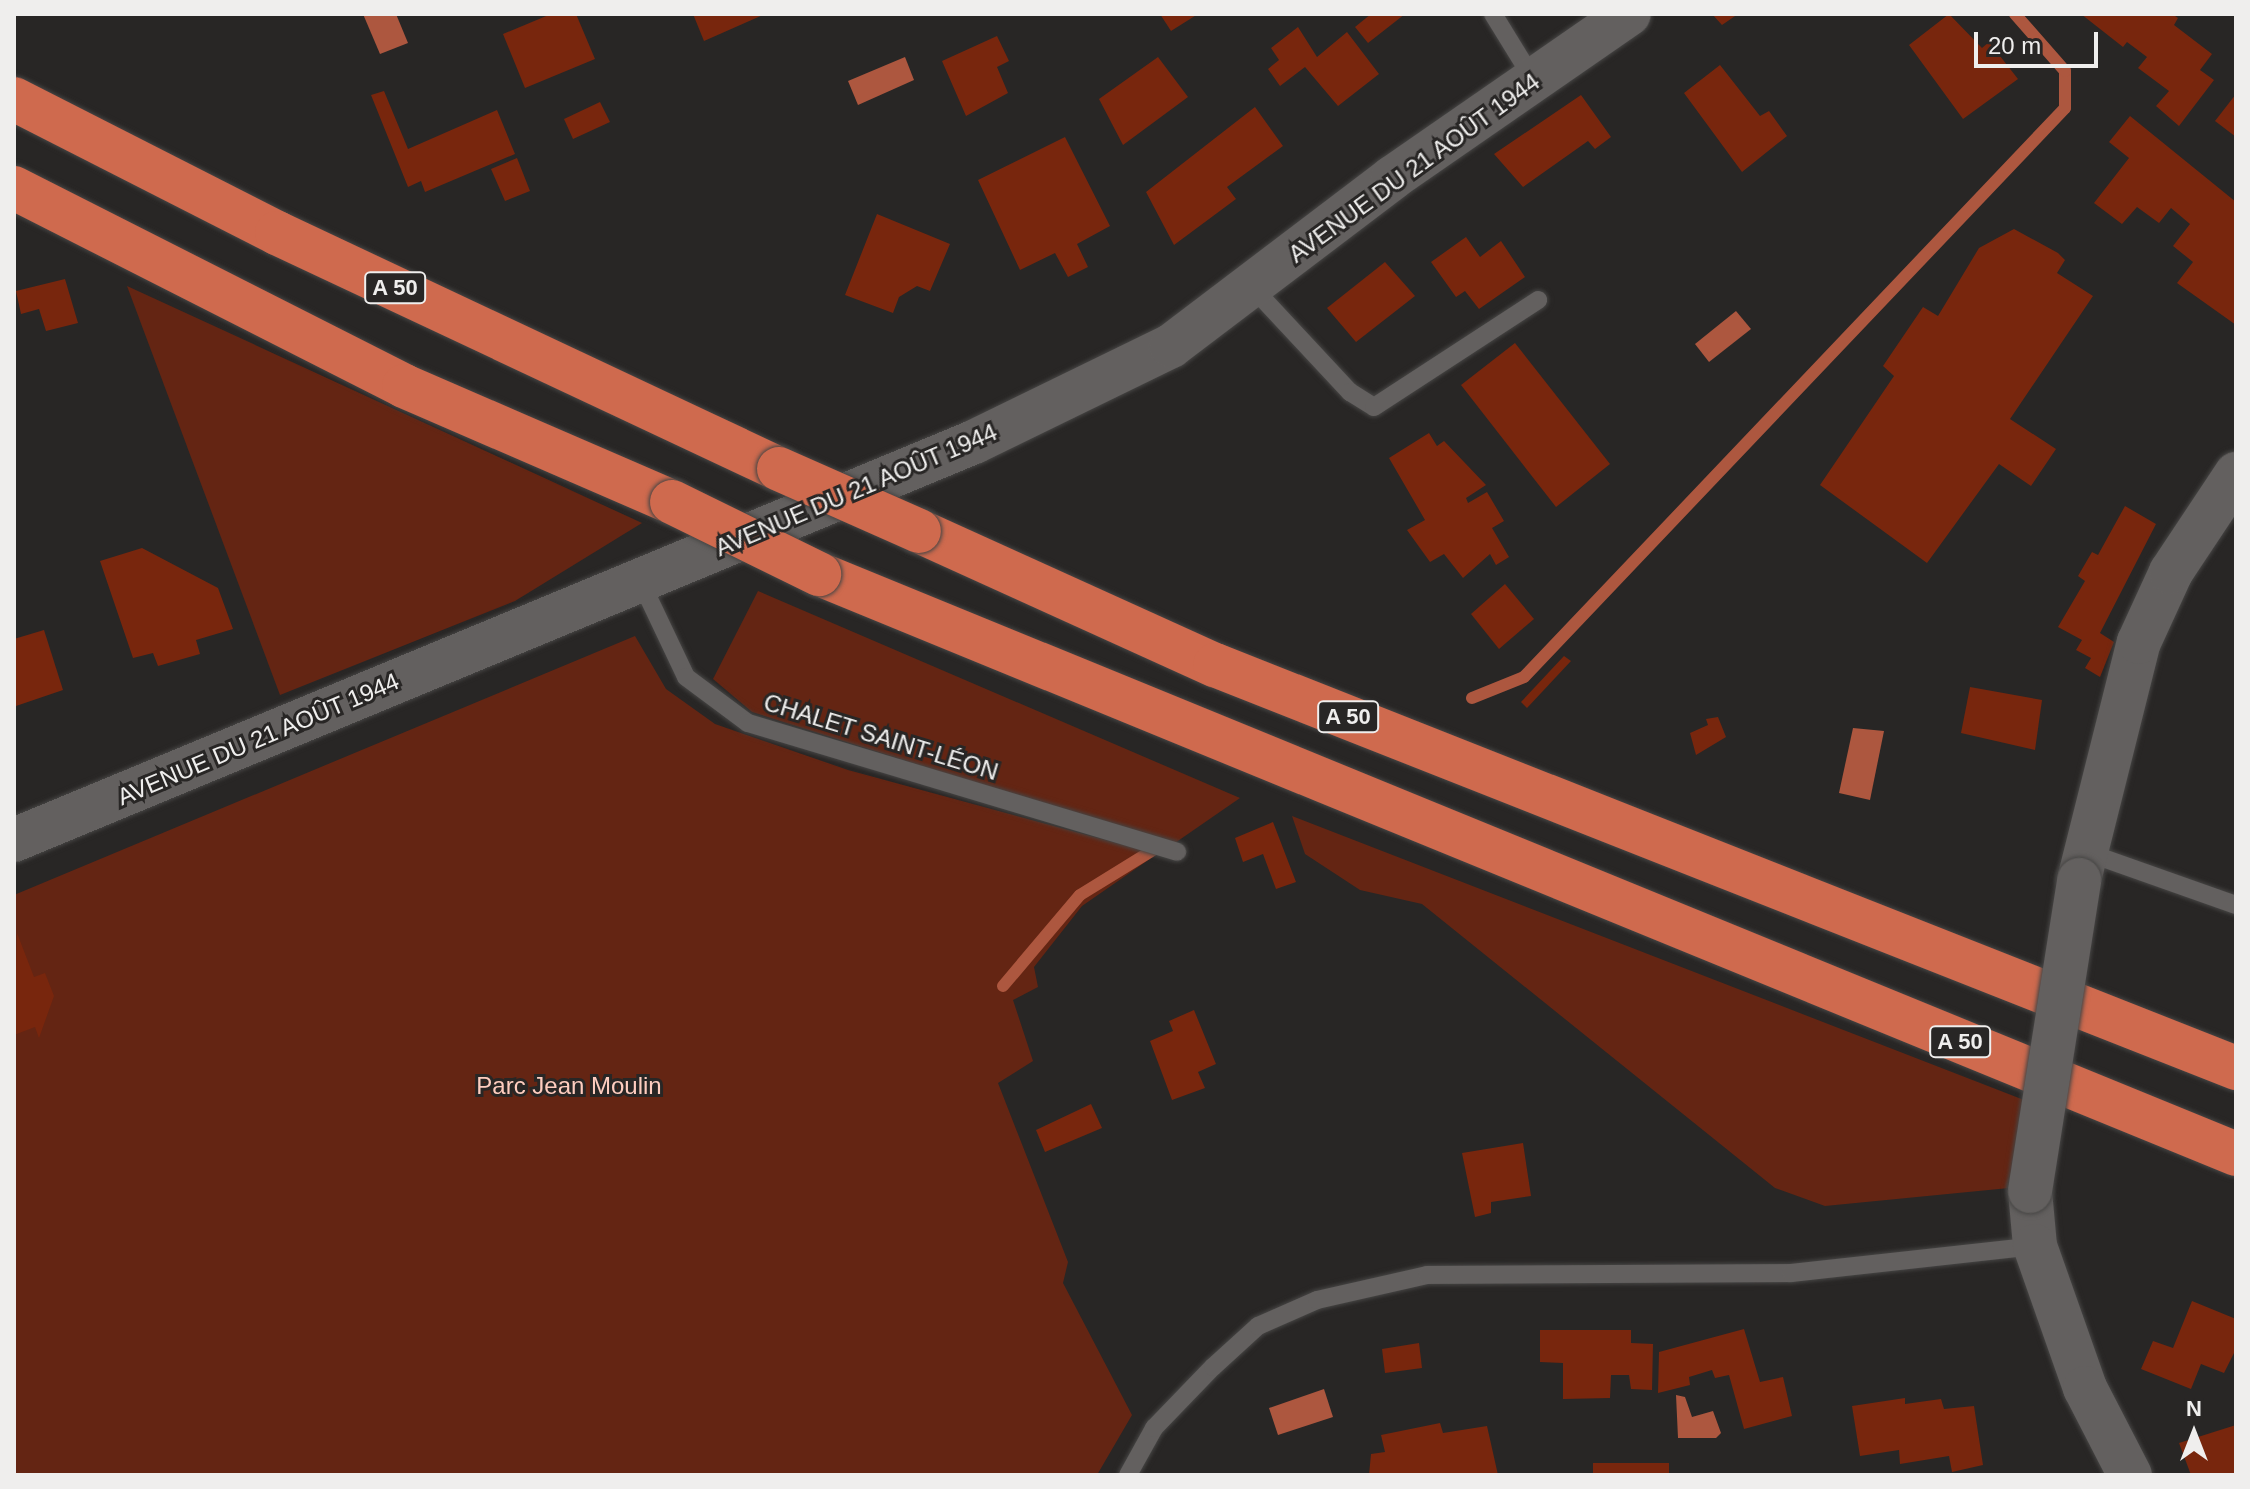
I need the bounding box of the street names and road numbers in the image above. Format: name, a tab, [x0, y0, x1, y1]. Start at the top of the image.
street label: AVENUE DU 21 AOÛT 1944	[1282, 67, 1546, 269]
road number: A 50	[363, 270, 427, 306]
street label: AVENUE DU 21 AOÛT 1944	[710, 417, 1002, 563]
street label: AVENUE DU 21 AOÛT 1944	[112, 666, 404, 812]
street label: CHALET SAINT-LÉON	[760, 688, 1002, 786]
road number: A 50	[1316, 699, 1380, 735]
road number: A 50	[1928, 1024, 1992, 1060]

